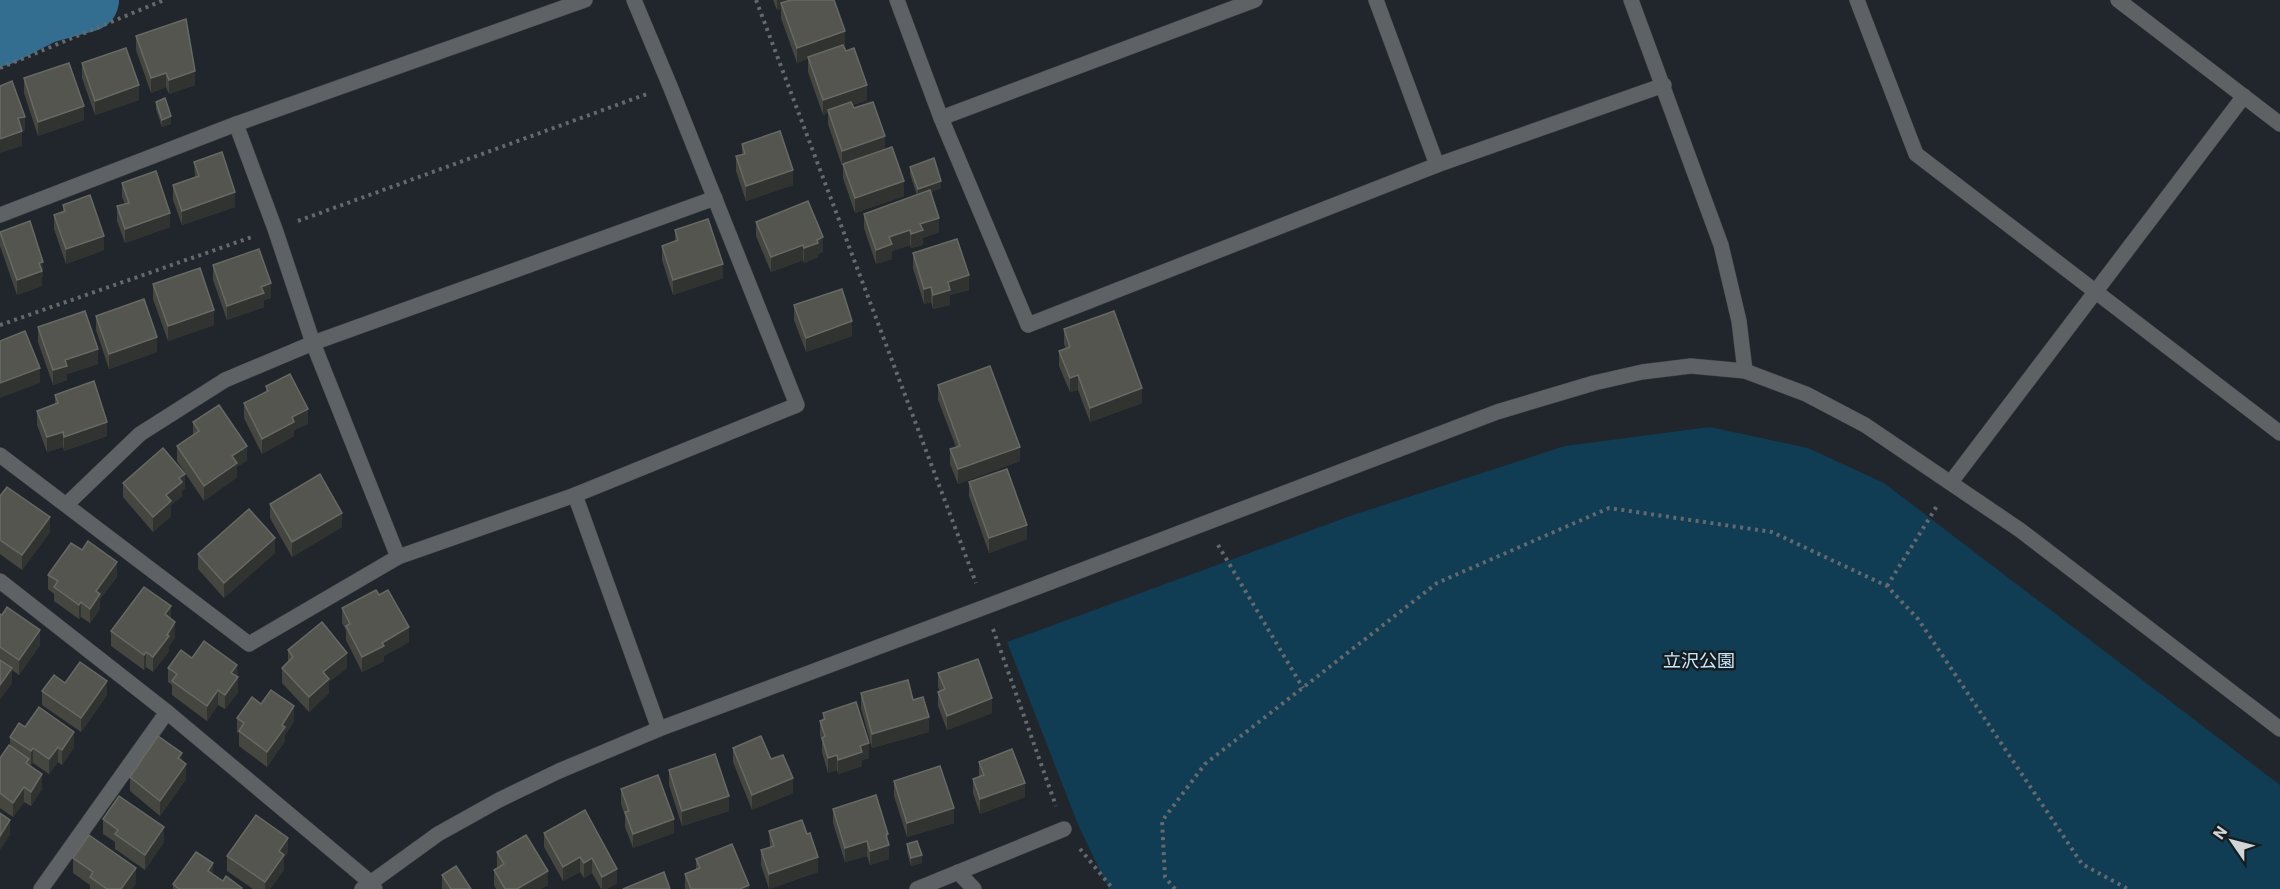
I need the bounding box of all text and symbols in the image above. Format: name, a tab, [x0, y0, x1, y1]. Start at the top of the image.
park label: 立沢公園	[1663, 650, 1735, 671]
north arrow	[2202, 811, 2262, 871]
text: N	[2209, 823, 2231, 843]

